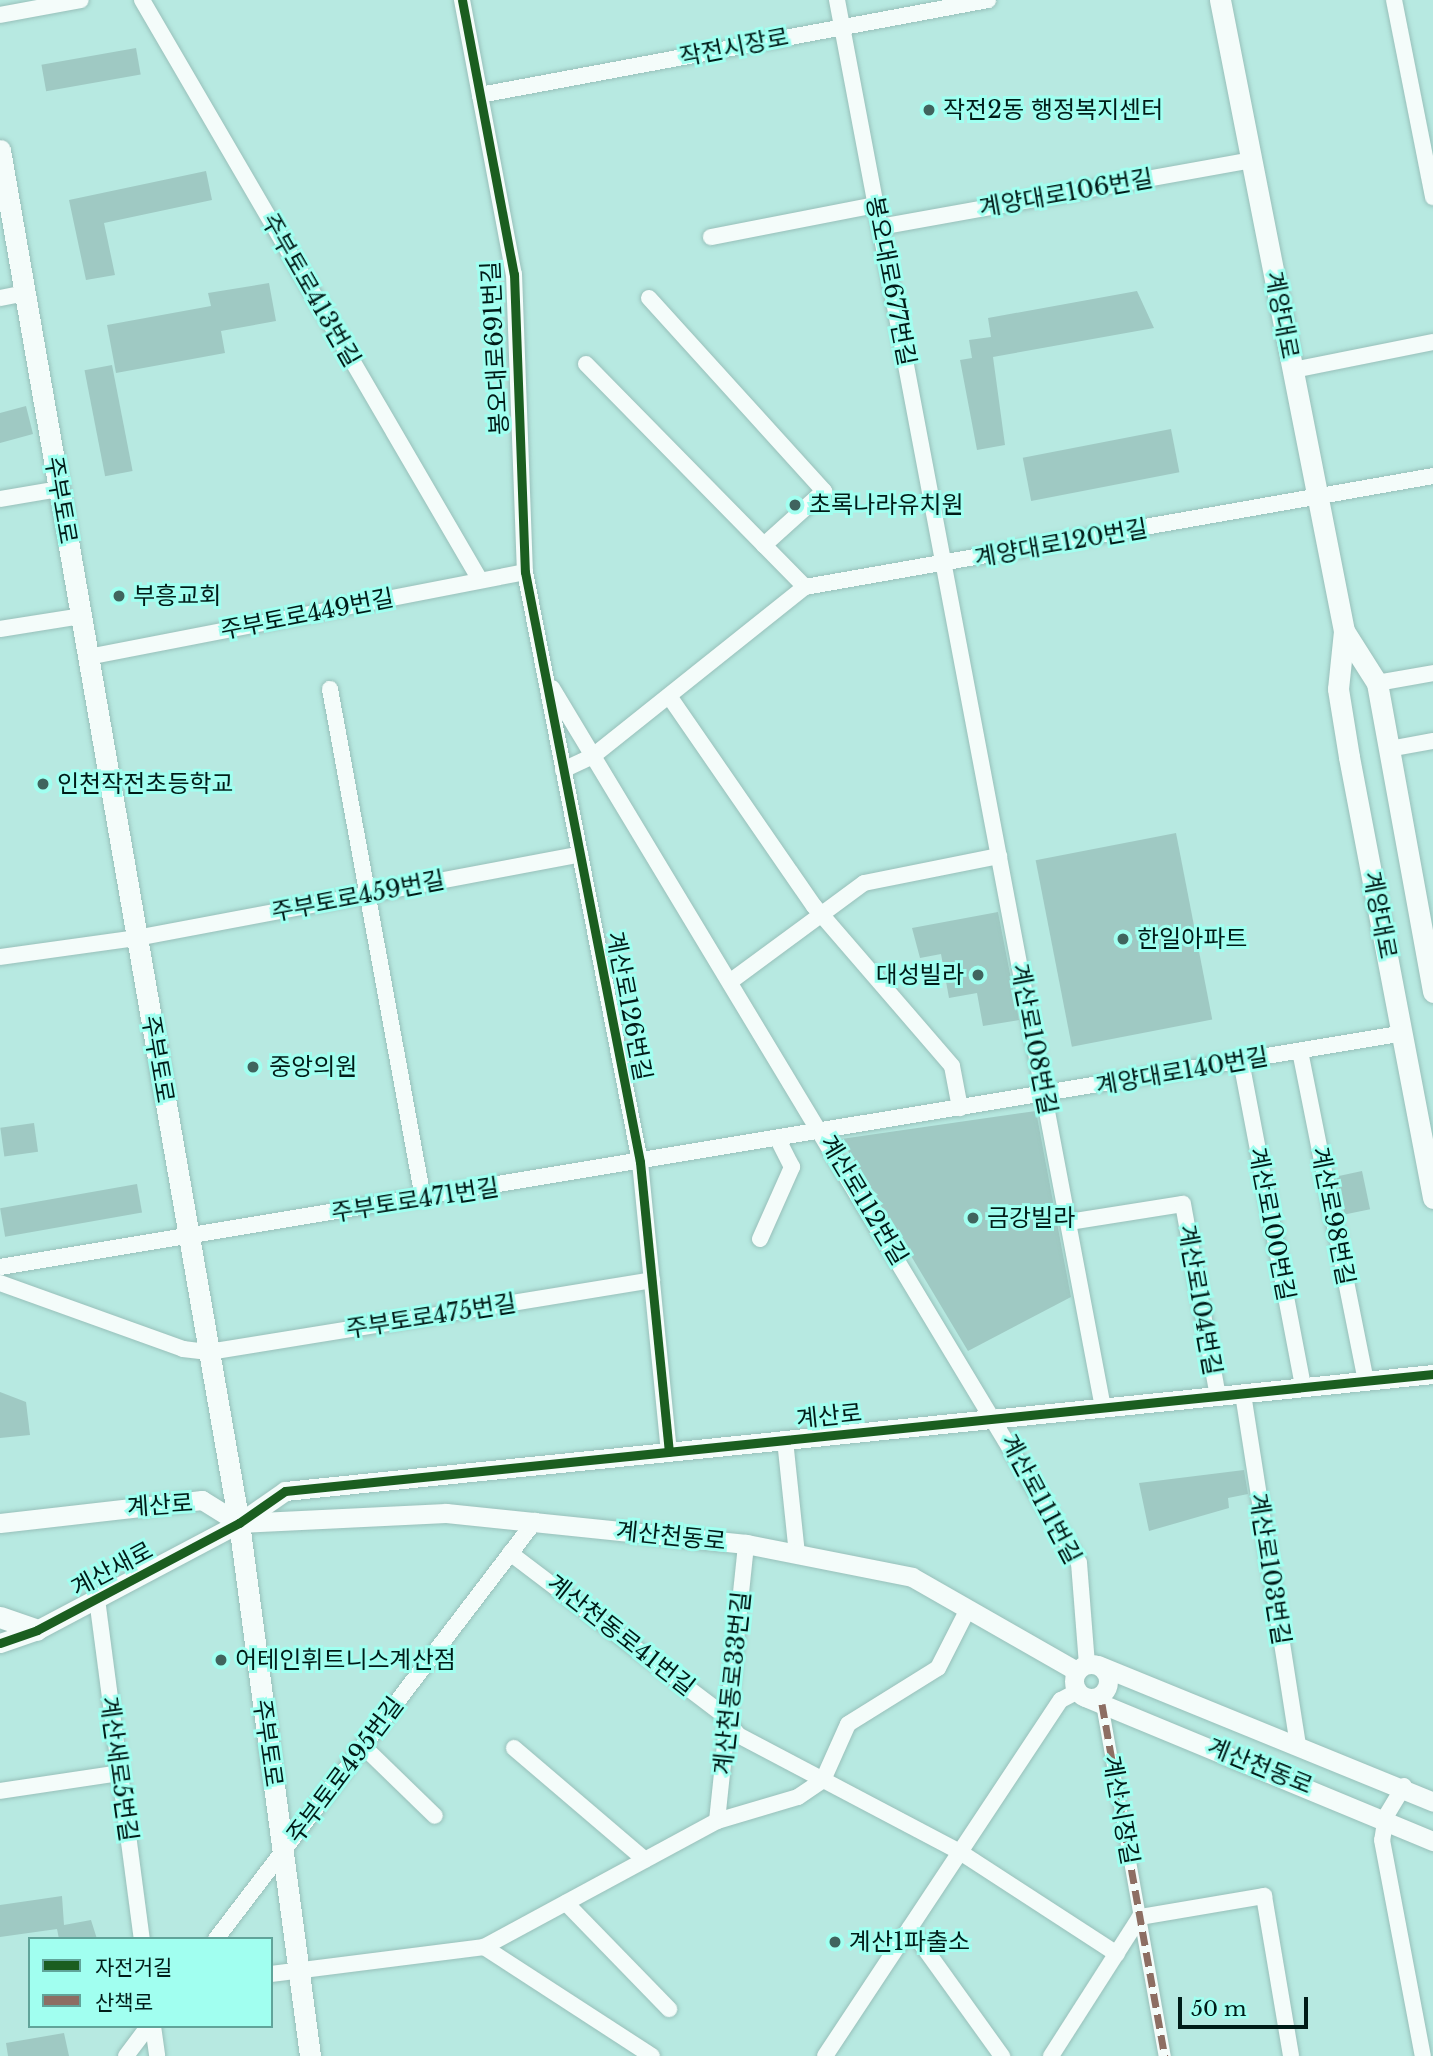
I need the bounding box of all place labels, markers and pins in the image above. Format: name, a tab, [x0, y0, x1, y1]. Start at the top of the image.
place label: 작전2동 행정복지센터	[943, 96, 1163, 124]
marker: 작전2동 행정복지센터	[921, 102, 937, 118]
place label: 초록나라유치원	[809, 491, 964, 519]
marker: 초록나라유치원	[787, 497, 803, 513]
place label: 부흥교회	[133, 582, 221, 610]
marker: 부흥교회	[111, 588, 127, 604]
place label: 인천작전초등학교	[57, 770, 234, 798]
marker: 인천작전초등학교	[35, 776, 51, 792]
place label: 한일아파트	[1137, 925, 1247, 953]
marker: 한일아파트	[1115, 931, 1131, 947]
place label: 대성빌라	[876, 961, 964, 989]
marker: 대성빌라	[970, 967, 986, 983]
place label: 중앙의원	[269, 1053, 357, 1081]
marker: 중앙의원	[243, 1057, 263, 1077]
place label: 금강빌라	[987, 1204, 1075, 1232]
marker: 금강빌라	[965, 1210, 981, 1226]
place label: 어테인휘트니스계산점	[235, 1646, 456, 1674]
marker: 어테인휘트니스계산점	[213, 1652, 229, 1668]
place label: 계산1파출소	[849, 1928, 970, 1956]
marker: 계산1파출소	[827, 1934, 843, 1950]

